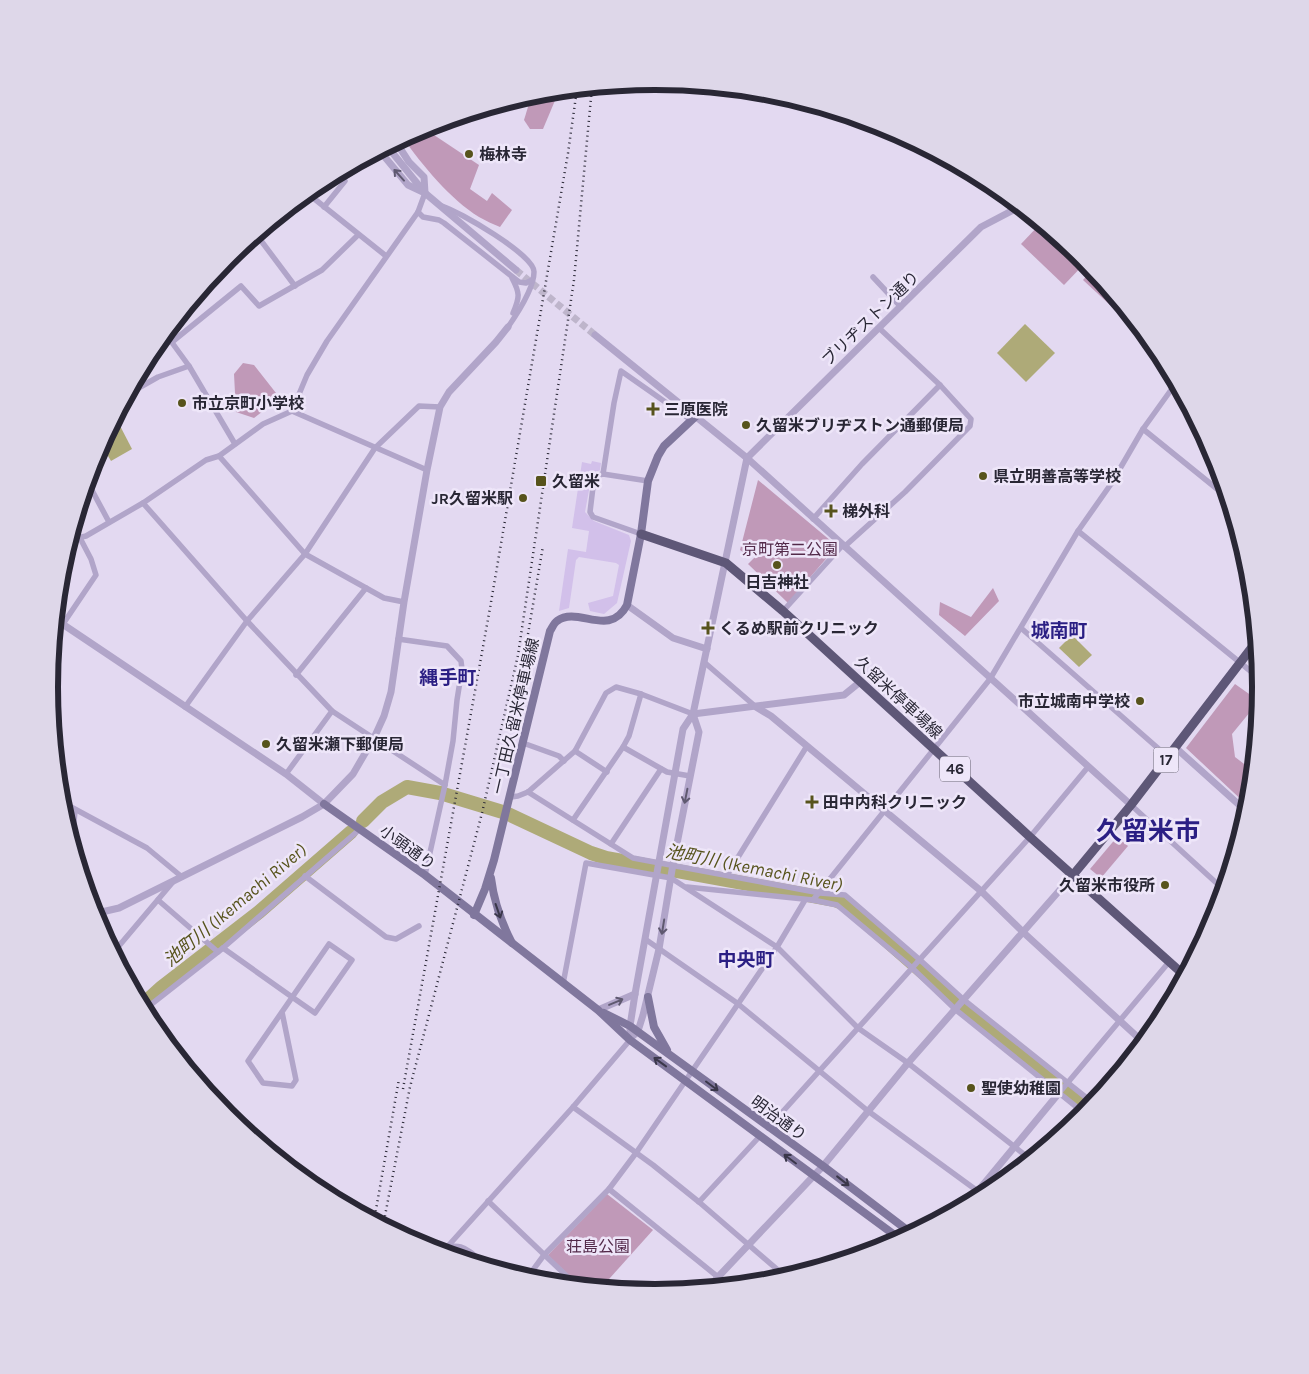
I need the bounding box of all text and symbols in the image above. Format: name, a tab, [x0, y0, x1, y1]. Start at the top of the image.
place label: 梅林寺	[479, 145, 527, 164]
marker: 梅林寺	[463, 148, 475, 160]
one-way arrow	[393, 169, 405, 182]
street label: ブリヂストン通り	[818, 267, 923, 370]
place label: 市立京町小学校	[192, 394, 304, 413]
marker: 市立京町小学校	[176, 397, 188, 409]
place label: 三原医院	[664, 400, 728, 419]
marker: 三原医院	[646, 402, 660, 416]
place label: 久留米ブリヂストン通郵便局	[756, 416, 964, 435]
marker: 久留米ブリヂストン通郵便局	[740, 419, 752, 431]
place label: 県立明善高等学校	[993, 467, 1121, 486]
marker: 県立明善高等学校	[977, 470, 989, 482]
place label: 久留米	[552, 472, 600, 491]
marker: 久留米	[534, 474, 548, 488]
place label: JR久留米駅	[432, 489, 513, 508]
marker: JR久留米駅	[517, 492, 529, 504]
place label: 梯外科	[842, 502, 890, 521]
marker: 梯外科	[824, 504, 838, 518]
park label: 京町第二公園	[742, 540, 838, 559]
marker: 日吉神社	[771, 559, 783, 571]
place label: 日吉神社	[745, 573, 809, 592]
place label: くるめ駅前クリニック	[719, 619, 879, 638]
district label: 城南町	[1030, 620, 1088, 642]
marker: くるめ駅前クリニック	[701, 621, 715, 635]
street label: 一丁田久留米停車場線	[488, 636, 543, 796]
street label: 久留米停車場線	[851, 652, 946, 743]
district label: 縄手町	[419, 667, 477, 689]
place label: 市立城南中学校	[1018, 692, 1130, 711]
marker: 市立城南中学校	[1134, 695, 1146, 707]
place label: 久留米瀬下郵便局	[276, 735, 404, 754]
marker: 久留米瀬下郵便局	[260, 738, 272, 750]
road number: 17	[1154, 748, 1178, 772]
road number: 46	[940, 756, 970, 782]
one-way arrow	[681, 787, 690, 803]
place label: 田中内科クリニック	[823, 793, 967, 812]
marker: 田中内科クリニック	[805, 795, 819, 809]
district label: 久留米市	[1096, 816, 1200, 847]
street label: 小頭通り	[376, 821, 439, 874]
water label: 池町川 (Ikemachi River)	[159, 839, 311, 971]
water label: 池町川 (Ikemachi River)	[664, 840, 845, 896]
place label: 久留米市役所	[1059, 876, 1155, 895]
marker: 久留米市役所	[1159, 879, 1171, 891]
one-way arrow	[494, 902, 503, 918]
one-way arrow	[657, 918, 667, 934]
district label: 中央町	[717, 949, 775, 971]
one-way arrow	[608, 997, 623, 1007]
one-way arrow	[653, 1057, 667, 1067]
place label: 聖使幼稚園	[981, 1079, 1061, 1098]
one-way arrow	[705, 1080, 718, 1091]
marker: 聖使幼稚園	[965, 1082, 977, 1094]
street label: 明治通り	[747, 1092, 810, 1145]
one-way arrow	[784, 1153, 797, 1164]
one-way arrow	[836, 1176, 849, 1187]
park label: 荘島公園	[566, 1237, 630, 1256]

